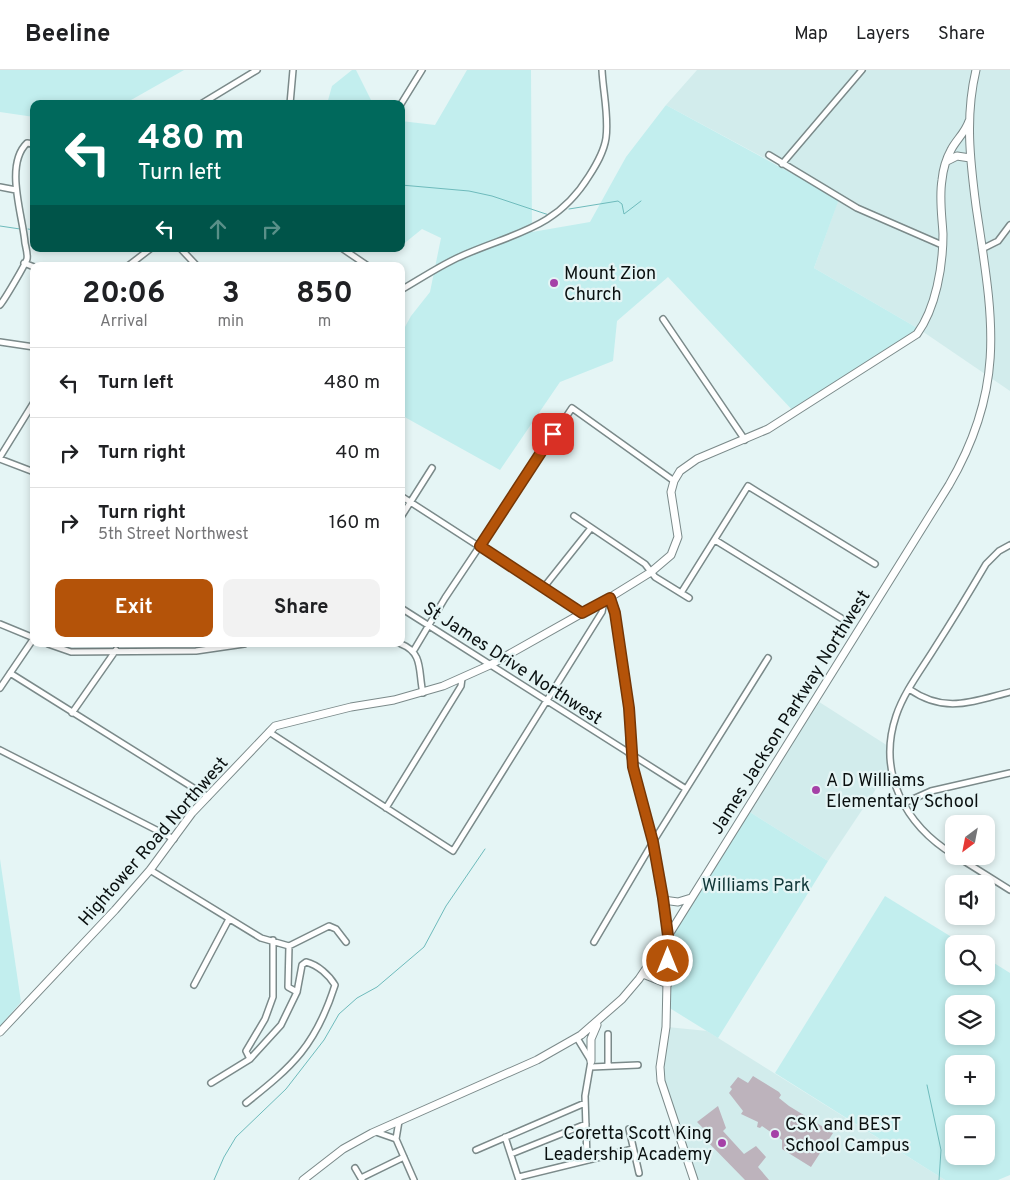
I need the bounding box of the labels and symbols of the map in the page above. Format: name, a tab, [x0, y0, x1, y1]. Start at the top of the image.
place label: Mount Zion Church	[564, 263, 656, 307]
marker: Mount Zion Church	[548, 277, 560, 289]
pin	[532, 413, 574, 455]
street label: James Jackson Parkway Northwest	[706, 586, 876, 839]
street label: St James Drive Northwest	[418, 598, 606, 731]
street label: Hightower Road Northwest	[74, 753, 234, 931]
place label: A D Williams Elementary School	[826, 770, 979, 814]
marker: A D Williams Elementary School	[810, 784, 822, 796]
north arrow	[945, 815, 995, 865]
park label: Williams Park	[702, 875, 810, 898]
position arrow	[641, 934, 693, 986]
place label: CSK and BEST School Campus	[785, 1114, 910, 1158]
place label: Coretta Scott King Leadership Academy	[544, 1123, 712, 1167]
marker: CSK and BEST School Campus	[769, 1128, 781, 1140]
marker: Coretta Scott King Leadership Academy	[716, 1137, 728, 1149]

